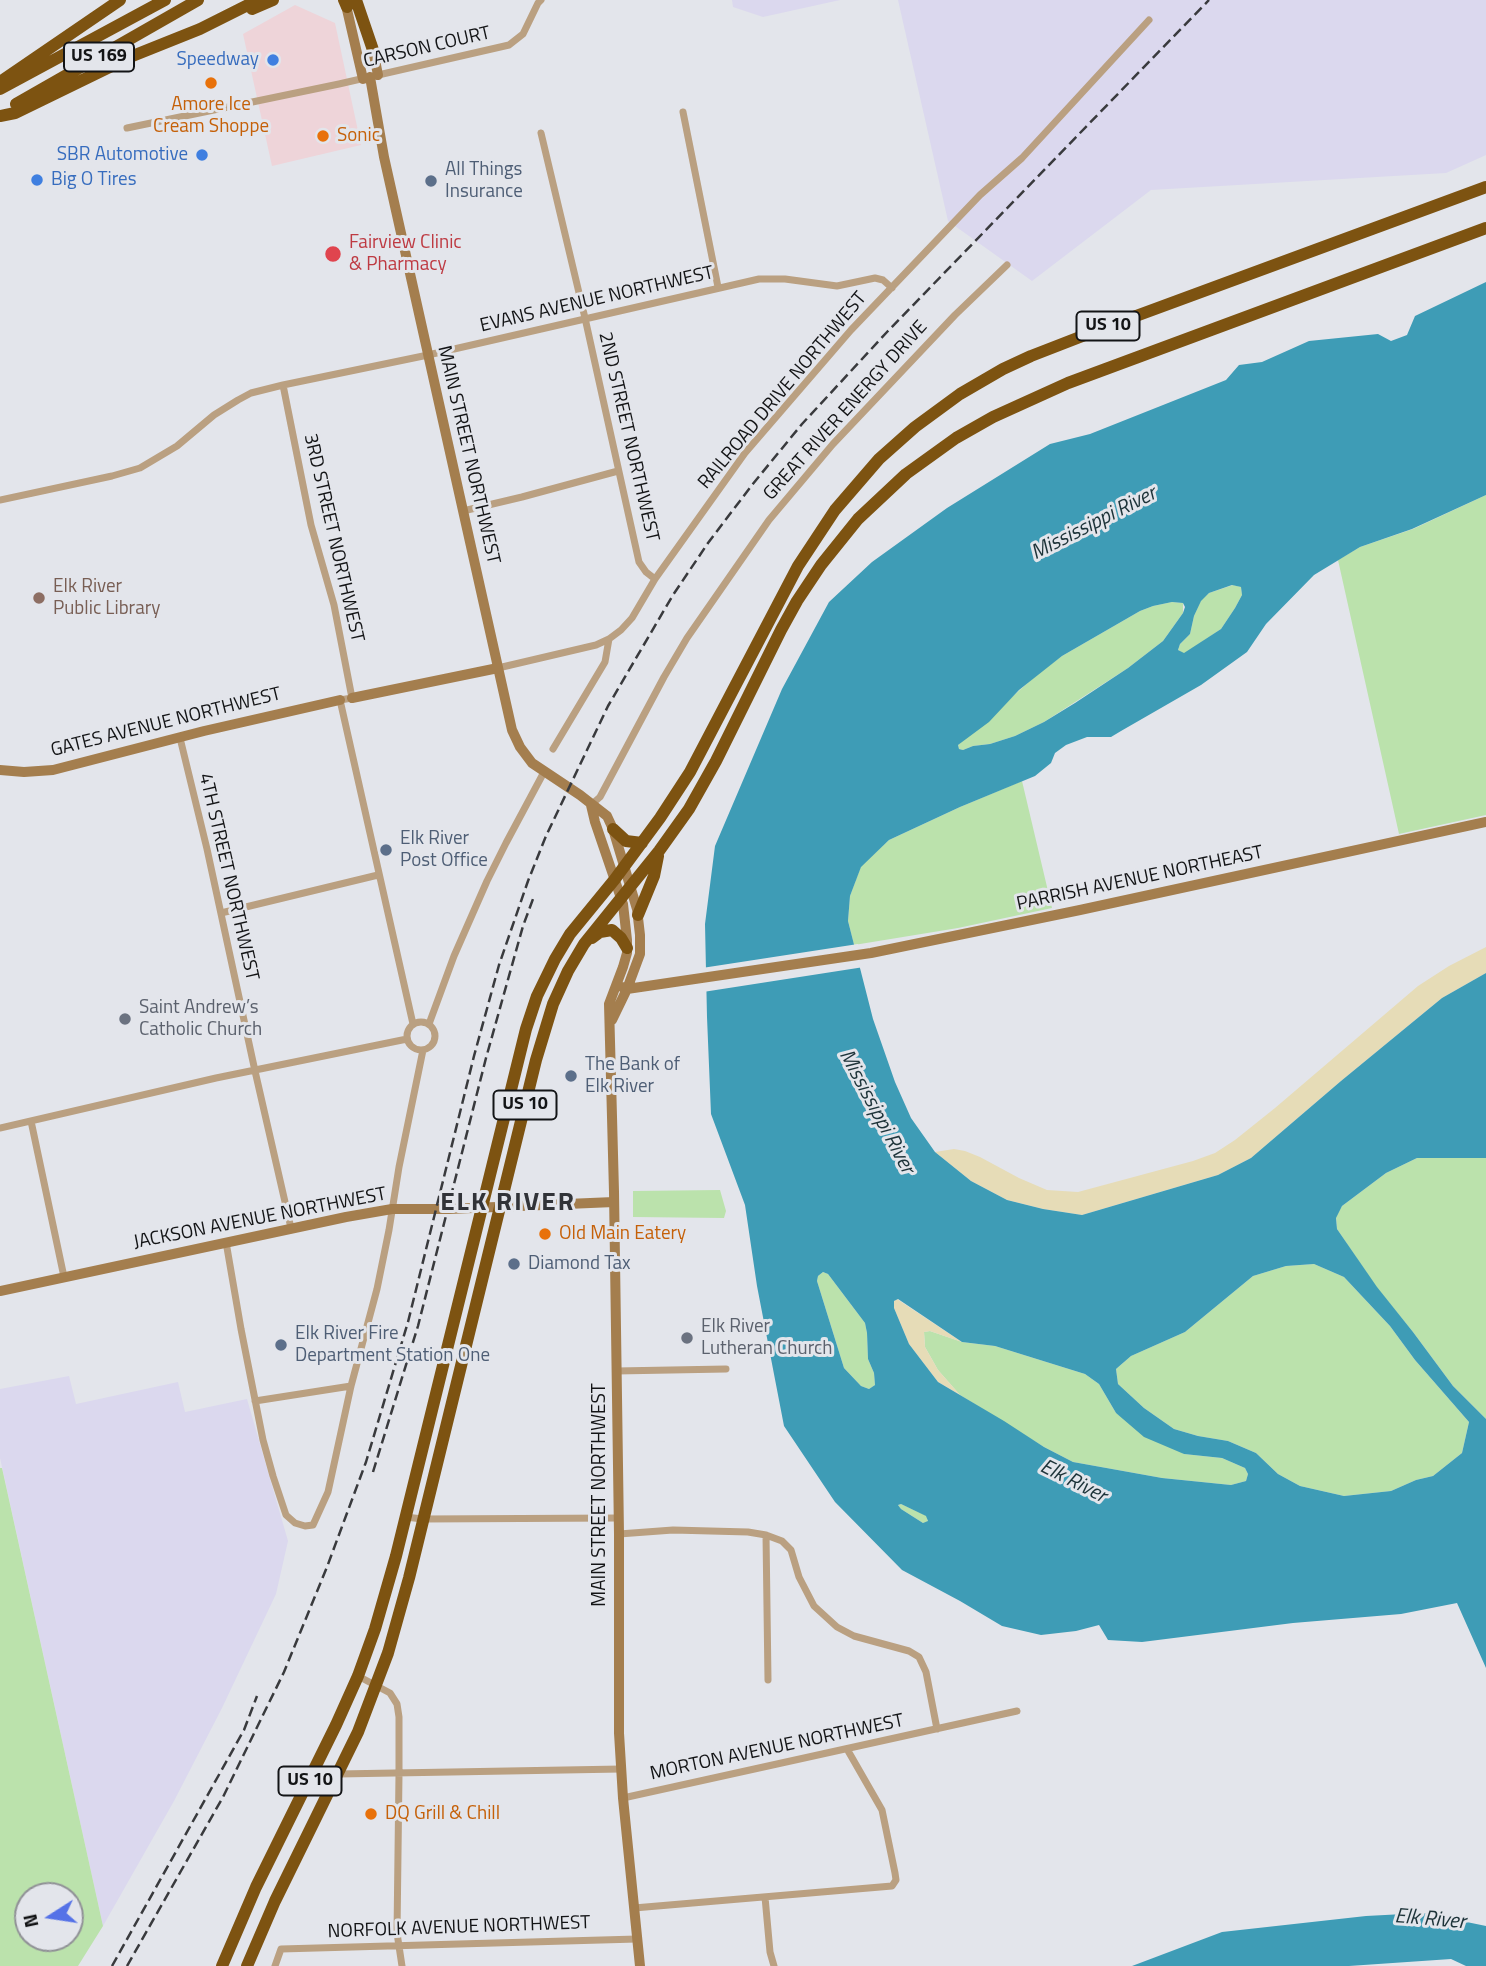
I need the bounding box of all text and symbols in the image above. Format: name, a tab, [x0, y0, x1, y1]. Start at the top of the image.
street label: CARSON COURT	[361, 22, 493, 74]
road number: US 169	[64, 42, 134, 72]
place label: Speedway	[176, 49, 259, 71]
marker: Speedway	[265, 52, 281, 68]
marker: Amore Ice Cream Shoppe	[203, 75, 219, 91]
place label: Amore Ice Cream Shoppe	[153, 94, 269, 138]
place label: Sonic	[337, 125, 380, 147]
marker: Sonic	[315, 128, 331, 144]
place label: SBR Automotive	[57, 144, 188, 166]
marker: SBR Automotive	[194, 147, 210, 163]
place label: All Things Insurance	[445, 159, 523, 203]
place label: Big O Tires	[51, 169, 136, 191]
marker: Big O Tires	[29, 172, 45, 188]
marker: All Things Insurance	[423, 173, 439, 189]
place label: Fairview Clinic & Pharmacy	[349, 232, 462, 276]
marker: Fairview Clinic & Pharmacy	[323, 244, 343, 264]
street label: EVANS AVENUE NORTHWEST	[478, 262, 716, 338]
street label: RAILROAD DRIVE NORTHWEST	[694, 288, 872, 494]
road number: US 10	[1076, 312, 1140, 340]
street label: GREAT RIVER ENERGY DRIVE	[759, 316, 933, 506]
street label: 2ND STREET NORTHWEST	[593, 330, 663, 544]
street label: MAIN STREET NORTHWEST	[432, 344, 504, 566]
street label: 3RD STREET NORTHWEST	[298, 432, 368, 644]
water label: Mississippi River	[1027, 482, 1161, 566]
place label: Elk River Public Library	[53, 576, 160, 620]
marker: Elk River Public Library	[31, 590, 47, 606]
street label: GATES AVENUE NORTHWEST	[49, 683, 283, 763]
street label: 4TH STREET NORTHWEST	[193, 771, 263, 983]
place label: Elk River Post Office	[400, 828, 488, 872]
marker: Elk River Post Office	[378, 842, 394, 858]
street label: PARRISH AVENUE NORTHEAST	[1015, 842, 1265, 916]
place label: Saint Andrew’s Catholic Church	[139, 997, 262, 1041]
marker: Saint Andrew’s Catholic Church	[117, 1011, 133, 1027]
water label: Mississippi River	[833, 1046, 919, 1178]
place label: The Bank of Elk River	[585, 1054, 680, 1098]
marker: The Bank of Elk River	[563, 1068, 579, 1084]
road number: US 10	[494, 1090, 556, 1120]
street label: JACKSON AVENUE NORTHWEST	[132, 1183, 388, 1255]
district label: ELK RIVER	[441, 1188, 575, 1220]
place label: Old Main Eatery	[559, 1223, 686, 1245]
marker: Old Main Eatery	[537, 1226, 553, 1242]
place label: Diamond Tax	[528, 1253, 631, 1275]
marker: Diamond Tax	[506, 1256, 522, 1272]
place label: Elk River Lutheran Church	[701, 1316, 833, 1360]
place label: Elk River Fire Department Station One	[295, 1323, 490, 1367]
marker: Elk River Lutheran Church	[679, 1330, 695, 1346]
marker: Elk River Fire Department Station One	[273, 1337, 289, 1353]
street label: MAIN STREET NORTHWEST	[589, 1383, 611, 1607]
water label: Elk River	[1036, 1455, 1110, 1509]
street label: MORTON AVENUE NORTHWEST	[648, 1710, 906, 1786]
road number: US 10	[278, 1766, 342, 1796]
place label: DQ Grill & Chill	[385, 1803, 500, 1825]
marker: DQ Grill & Chill	[363, 1806, 379, 1822]
north arrow	[14, 1882, 84, 1952]
water label: Elk River	[1394, 1904, 1466, 1936]
text: N	[14, 1912, 45, 1931]
street label: NORFOLK AVENUE NORTHWEST	[327, 1912, 591, 1944]

